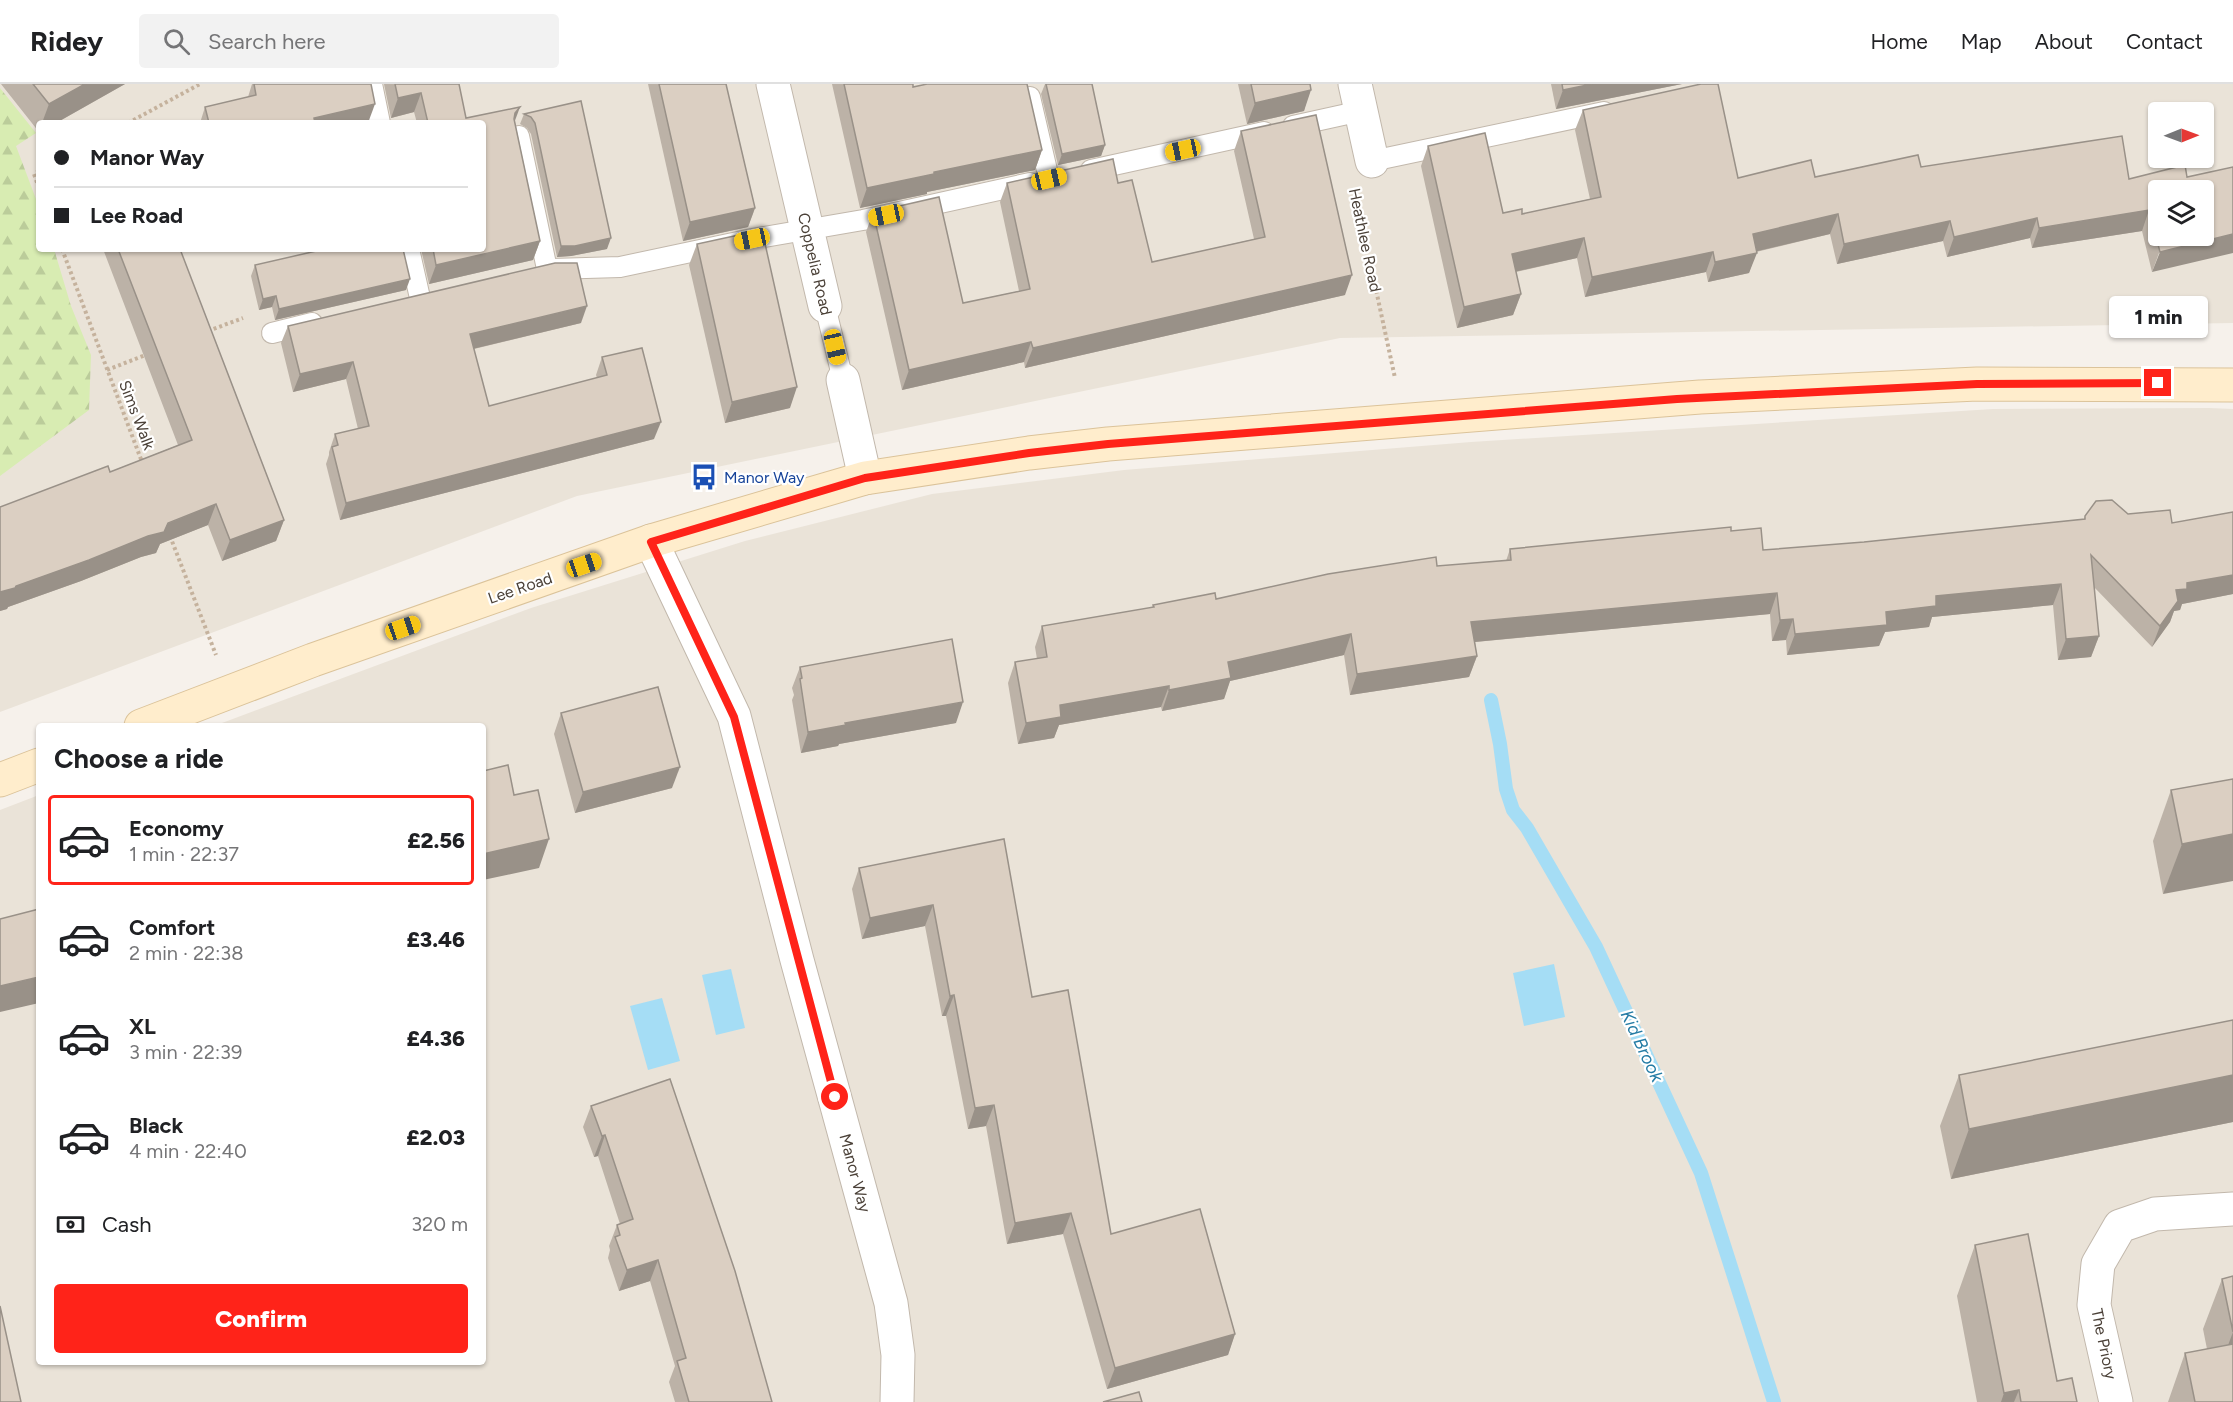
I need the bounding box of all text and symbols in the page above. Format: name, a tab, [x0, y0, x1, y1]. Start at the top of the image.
search box	[139, 14, 559, 68]
text: Ridey	[30, 24, 103, 58]
icon: search	[160, 25, 193, 58]
text: Search here	[208, 28, 326, 55]
text: Home	[1871, 29, 1928, 54]
text: Map	[1961, 29, 2002, 54]
text: About	[2035, 29, 2093, 54]
text: Contact	[2126, 29, 2203, 54]
north arrow	[2148, 102, 2214, 168]
map controls	[2148, 102, 2214, 246]
car	[1164, 137, 1202, 163]
text: Manor Way	[90, 144, 204, 171]
car	[1029, 166, 1069, 192]
button: layers	[2148, 180, 2214, 246]
street label: Heathlee Road	[1345, 186, 1385, 294]
text: Lee Road	[90, 202, 183, 229]
car	[867, 202, 905, 228]
street label: Coppelia Road	[794, 211, 836, 317]
car	[733, 226, 771, 252]
callout: 1 min	[2108, 296, 2208, 338]
text: 1 min	[2135, 305, 2182, 329]
car	[822, 327, 848, 367]
route end	[2144, 369, 2171, 396]
street label: Sims Walk	[115, 378, 159, 453]
bus stop icon: Manor Way	[689, 462, 719, 492]
place label: Manor Way	[724, 468, 805, 487]
car	[564, 551, 604, 579]
street label: Lee Road	[485, 568, 555, 608]
car	[383, 614, 423, 642]
text: Choose a ride	[54, 742, 223, 775]
icon: car	[57, 813, 111, 867]
text: Economy	[129, 815, 224, 842]
text: £2.56	[407, 827, 465, 854]
text: 1 min · 22:37	[129, 842, 239, 866]
icon: car	[57, 912, 111, 966]
text: Comfort	[129, 914, 215, 941]
text: £3.46	[407, 926, 465, 953]
text: 2 min · 22:38	[129, 941, 243, 965]
water label: Kid Brook	[1616, 1006, 1669, 1087]
icon: car	[57, 1011, 111, 1065]
text: XL	[129, 1013, 156, 1040]
text: £4.36	[407, 1025, 465, 1052]
text: 3 min · 22:39	[129, 1040, 242, 1064]
route start	[821, 1083, 848, 1110]
icon: car	[57, 1110, 111, 1164]
text: Black	[129, 1112, 183, 1139]
text: £2.03	[406, 1124, 465, 1151]
street label: Manor Way	[835, 1132, 875, 1215]
text: 4 min · 22:40	[129, 1139, 247, 1163]
icon: cash	[54, 1208, 87, 1241]
text: Cash	[102, 1211, 152, 1238]
text: 320 m	[411, 1212, 468, 1236]
button: Confirm	[54, 1284, 468, 1353]
street label: The Priory	[2087, 1307, 2121, 1382]

